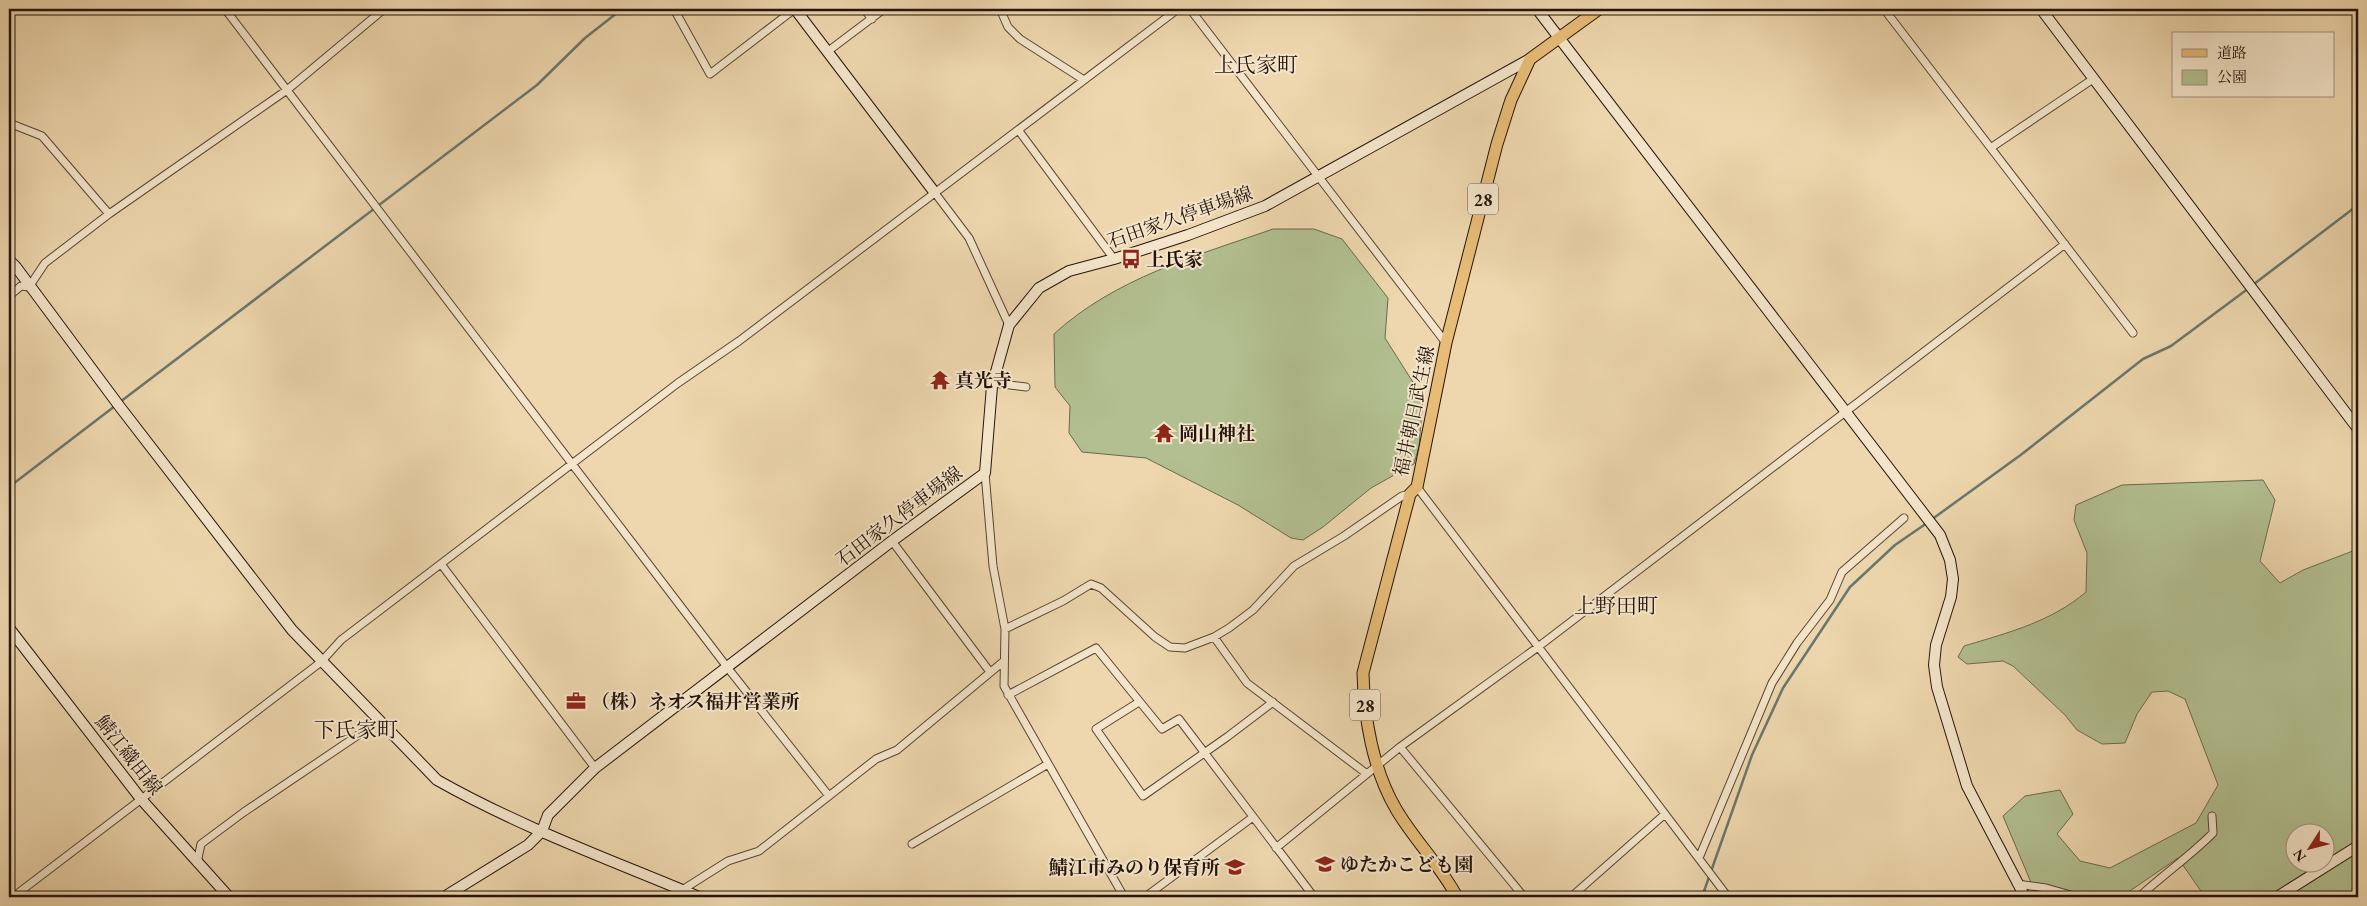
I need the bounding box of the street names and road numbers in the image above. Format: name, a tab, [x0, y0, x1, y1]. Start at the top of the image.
street label: 石田家久停車場線	[1104, 180, 1256, 254]
road number: 28	[1468, 183, 1498, 214]
street label: 福井朝日武生線	[1388, 343, 1440, 479]
street label: 石田家久停車場線	[831, 460, 967, 572]
road number: 28	[1350, 690, 1380, 720]
street label: 鯖江織田線	[90, 710, 168, 800]

